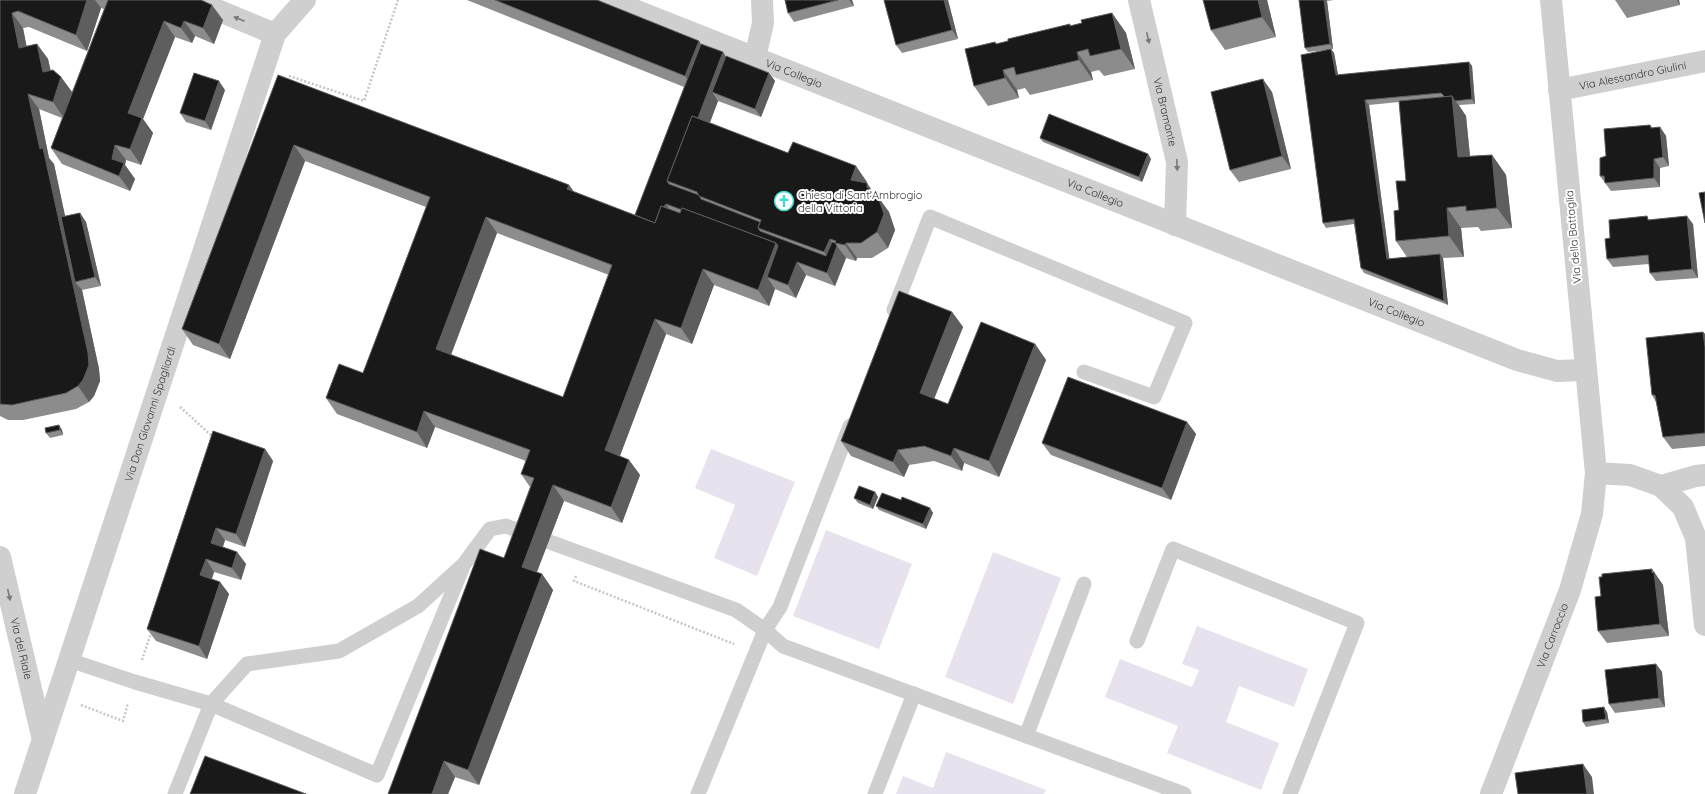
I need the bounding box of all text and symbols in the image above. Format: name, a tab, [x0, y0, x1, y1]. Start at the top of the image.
one-way arrow	[233, 16, 244, 22]
one-way arrow	[1146, 32, 1152, 44]
street label: Via Collegio	[763, 56, 825, 91]
street label: Via Alessandro Giulini	[1578, 58, 1687, 93]
street label: Via Bramante	[1150, 76, 1180, 148]
one-way arrow	[1173, 159, 1180, 171]
street label: Via Collegio	[1065, 175, 1126, 210]
place label: Chiesa di Sant'Ambrogio della Vittoria	[798, 188, 923, 215]
church icon: Chiesa di Sant'Ambrogio della Vittoria	[773, 190, 795, 212]
street label: Via della Battaglia	[1562, 190, 1584, 284]
street label: Via Collegio	[1366, 295, 1427, 330]
street label: Via Don Giovanni Spagliardi	[121, 345, 179, 483]
one-way arrow	[6, 589, 12, 601]
street label: Via Carroccio	[1533, 601, 1571, 670]
street label: Via del Riale	[7, 616, 36, 681]

